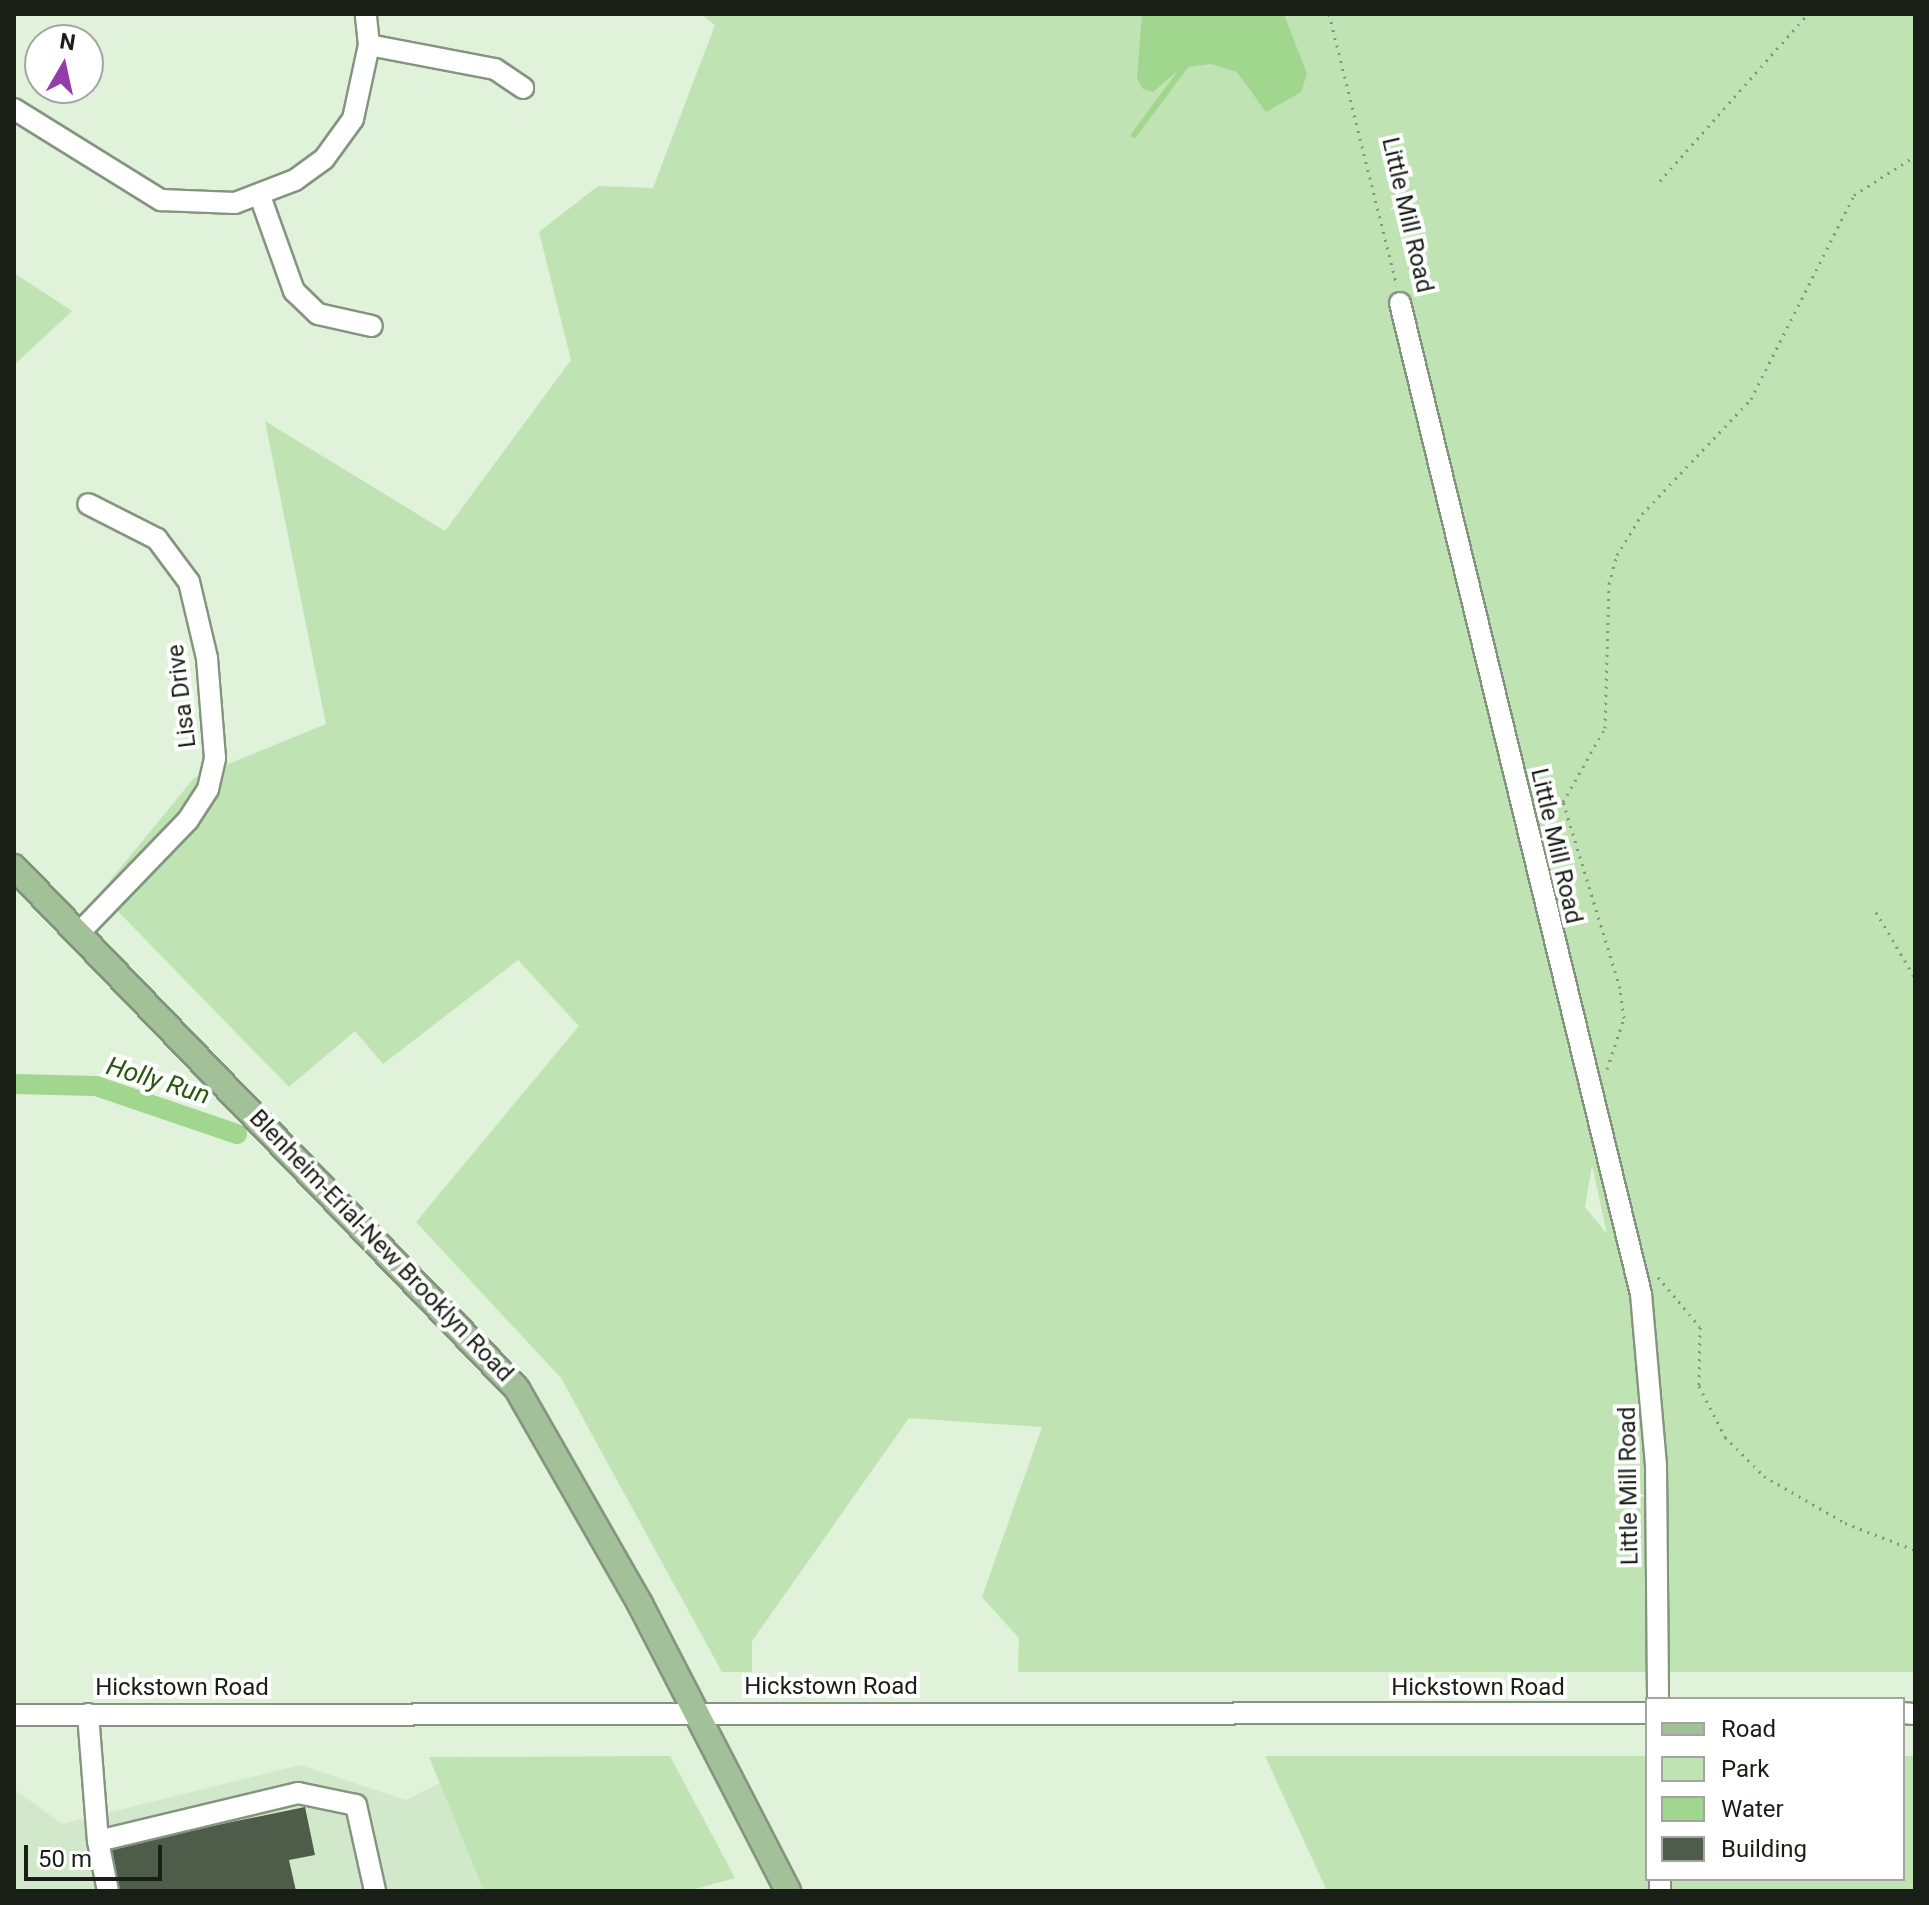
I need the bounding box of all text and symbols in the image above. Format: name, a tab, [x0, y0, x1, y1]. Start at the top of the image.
north arrow	[24, 24, 104, 104]
text: N	[58, 28, 77, 55]
street label: Little Mill Road	[1375, 135, 1439, 295]
street label: Lisa Drive	[161, 643, 203, 749]
street label: Little Mill Road	[1524, 766, 1588, 926]
water label: Holly Run	[103, 1051, 213, 1111]
street label: Blenheim-Erial-New Brooklyn Road	[243, 1104, 519, 1388]
street label: Little Mill Road	[1613, 1407, 1645, 1565]
street label: Hickstown Road	[744, 1673, 918, 1701]
street label: Hickstown Road	[95, 1674, 269, 1702]
street label: Hickstown Road	[1391, 1674, 1565, 1702]
legend	[1645, 1697, 1905, 1881]
text: Road	[1721, 1715, 1776, 1743]
text: Park	[1721, 1755, 1769, 1783]
text: Water	[1721, 1795, 1784, 1823]
scale bar	[28, 1829, 166, 1879]
text: Building	[1721, 1835, 1807, 1863]
text: 50 m	[38, 1845, 92, 1873]

